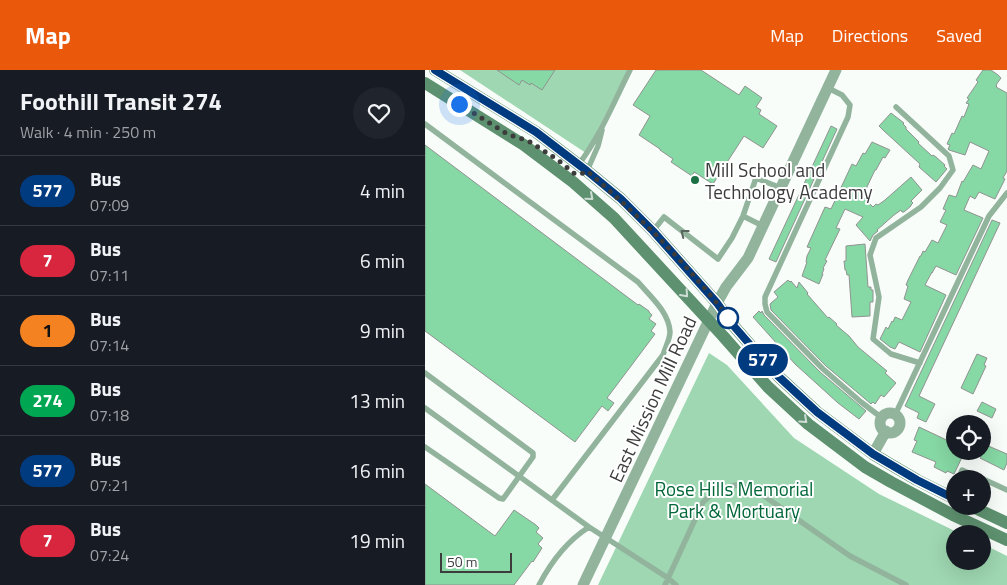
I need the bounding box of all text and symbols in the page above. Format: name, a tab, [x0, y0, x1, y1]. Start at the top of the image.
text: Map	[25, 17, 71, 53]
text: Map	[770, 22, 804, 49]
text: Directions	[832, 22, 908, 49]
text: Saved	[936, 22, 982, 49]
text: Foothill Transit 274	[20, 83, 222, 119]
button: heart	[353, 87, 405, 139]
your location	[447, 92, 472, 117]
text: Walk · 4 min · 250 m	[20, 120, 156, 144]
place label: Mill School and Technology Academy	[705, 155, 873, 206]
text: Bus	[90, 164, 121, 193]
marker: Mill School and Technology Academy	[689, 174, 701, 186]
text: 4 min	[360, 176, 405, 205]
text: 577	[32, 177, 63, 204]
one-way arrow	[584, 191, 593, 199]
text: 07:09	[90, 193, 129, 217]
one-way arrow	[681, 230, 690, 238]
text: Bus	[90, 234, 121, 263]
text: 6 min	[360, 246, 405, 275]
text: 7	[42, 247, 53, 274]
text: 07:11	[90, 263, 129, 287]
one-way arrow	[680, 289, 689, 298]
text: Bus	[90, 304, 121, 333]
unlabelled marker	[717, 307, 739, 329]
street label: East Mission Mill Road	[601, 311, 703, 487]
text: 9 min	[360, 316, 405, 345]
text: 1	[42, 317, 53, 344]
text: 07:14	[90, 333, 129, 357]
line badge: 577	[734, 344, 792, 376]
text: 577	[748, 346, 778, 373]
text: Bus	[90, 374, 121, 403]
text: 13 min	[349, 386, 405, 415]
text: 274	[32, 387, 63, 414]
text: 07:18	[90, 403, 129, 427]
one-way arrow	[798, 414, 807, 423]
map controls	[946, 415, 991, 570]
button: locate	[946, 415, 991, 460]
text: Bus	[90, 444, 121, 473]
text: 16 min	[349, 456, 405, 485]
text: 577	[32, 457, 63, 484]
button: +	[946, 470, 991, 515]
text: 07:21	[90, 473, 129, 497]
park label: Rose Hills Memorial Park & Mortuary	[655, 474, 813, 525]
text: Bus	[90, 514, 121, 543]
button: −	[946, 525, 991, 570]
text: 19 min	[349, 526, 405, 555]
text: 7	[42, 527, 53, 554]
text: 07:24	[90, 543, 129, 567]
scale bar	[440, 550, 513, 573]
text: 50 m	[447, 551, 477, 572]

